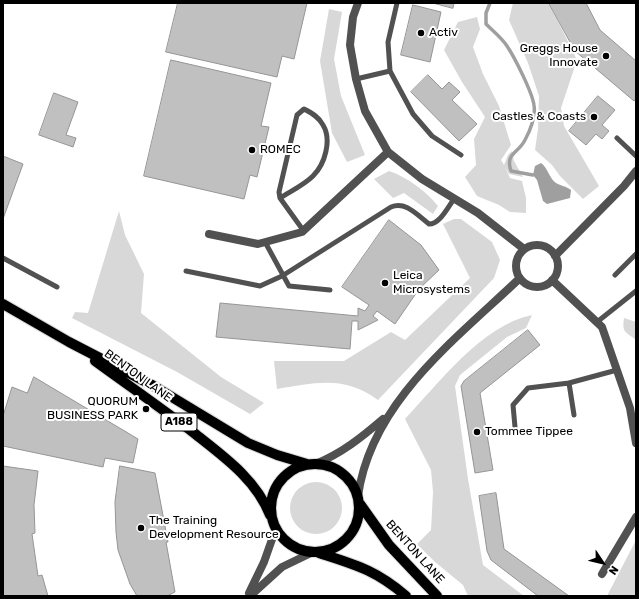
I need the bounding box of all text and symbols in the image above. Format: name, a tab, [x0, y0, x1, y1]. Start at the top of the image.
place label: Activ	[429, 26, 458, 40]
marker: Activ	[416, 28, 426, 38]
place label: Greggs House Innovate	[520, 42, 598, 70]
marker: Greggs House Innovate	[601, 51, 611, 61]
place label: Castles & Coasts	[492, 110, 586, 124]
marker: Castles & Coasts	[589, 112, 599, 122]
place label: ROMEC	[260, 143, 301, 157]
marker: ROMEC	[247, 145, 257, 155]
place label: Leica Microsystems	[393, 269, 470, 297]
marker: Leica Microsystems	[380, 278, 390, 288]
street label: BENTON LANE	[101, 347, 175, 405]
place label: QUORUM BUSINESS PARK	[47, 395, 138, 423]
marker: QUORUM BUSINESS PARK	[141, 404, 151, 414]
road number: A188	[161, 413, 197, 431]
place label: Tommee Tippee	[485, 425, 573, 439]
marker: Tommee Tippee	[472, 427, 482, 437]
place label: The Training Development Resource	[149, 514, 279, 542]
street label: BENTON LANE	[383, 517, 447, 587]
marker: The Training Development Resource	[136, 523, 146, 533]
north arrow	[583, 543, 623, 583]
text: N	[606, 563, 621, 577]

